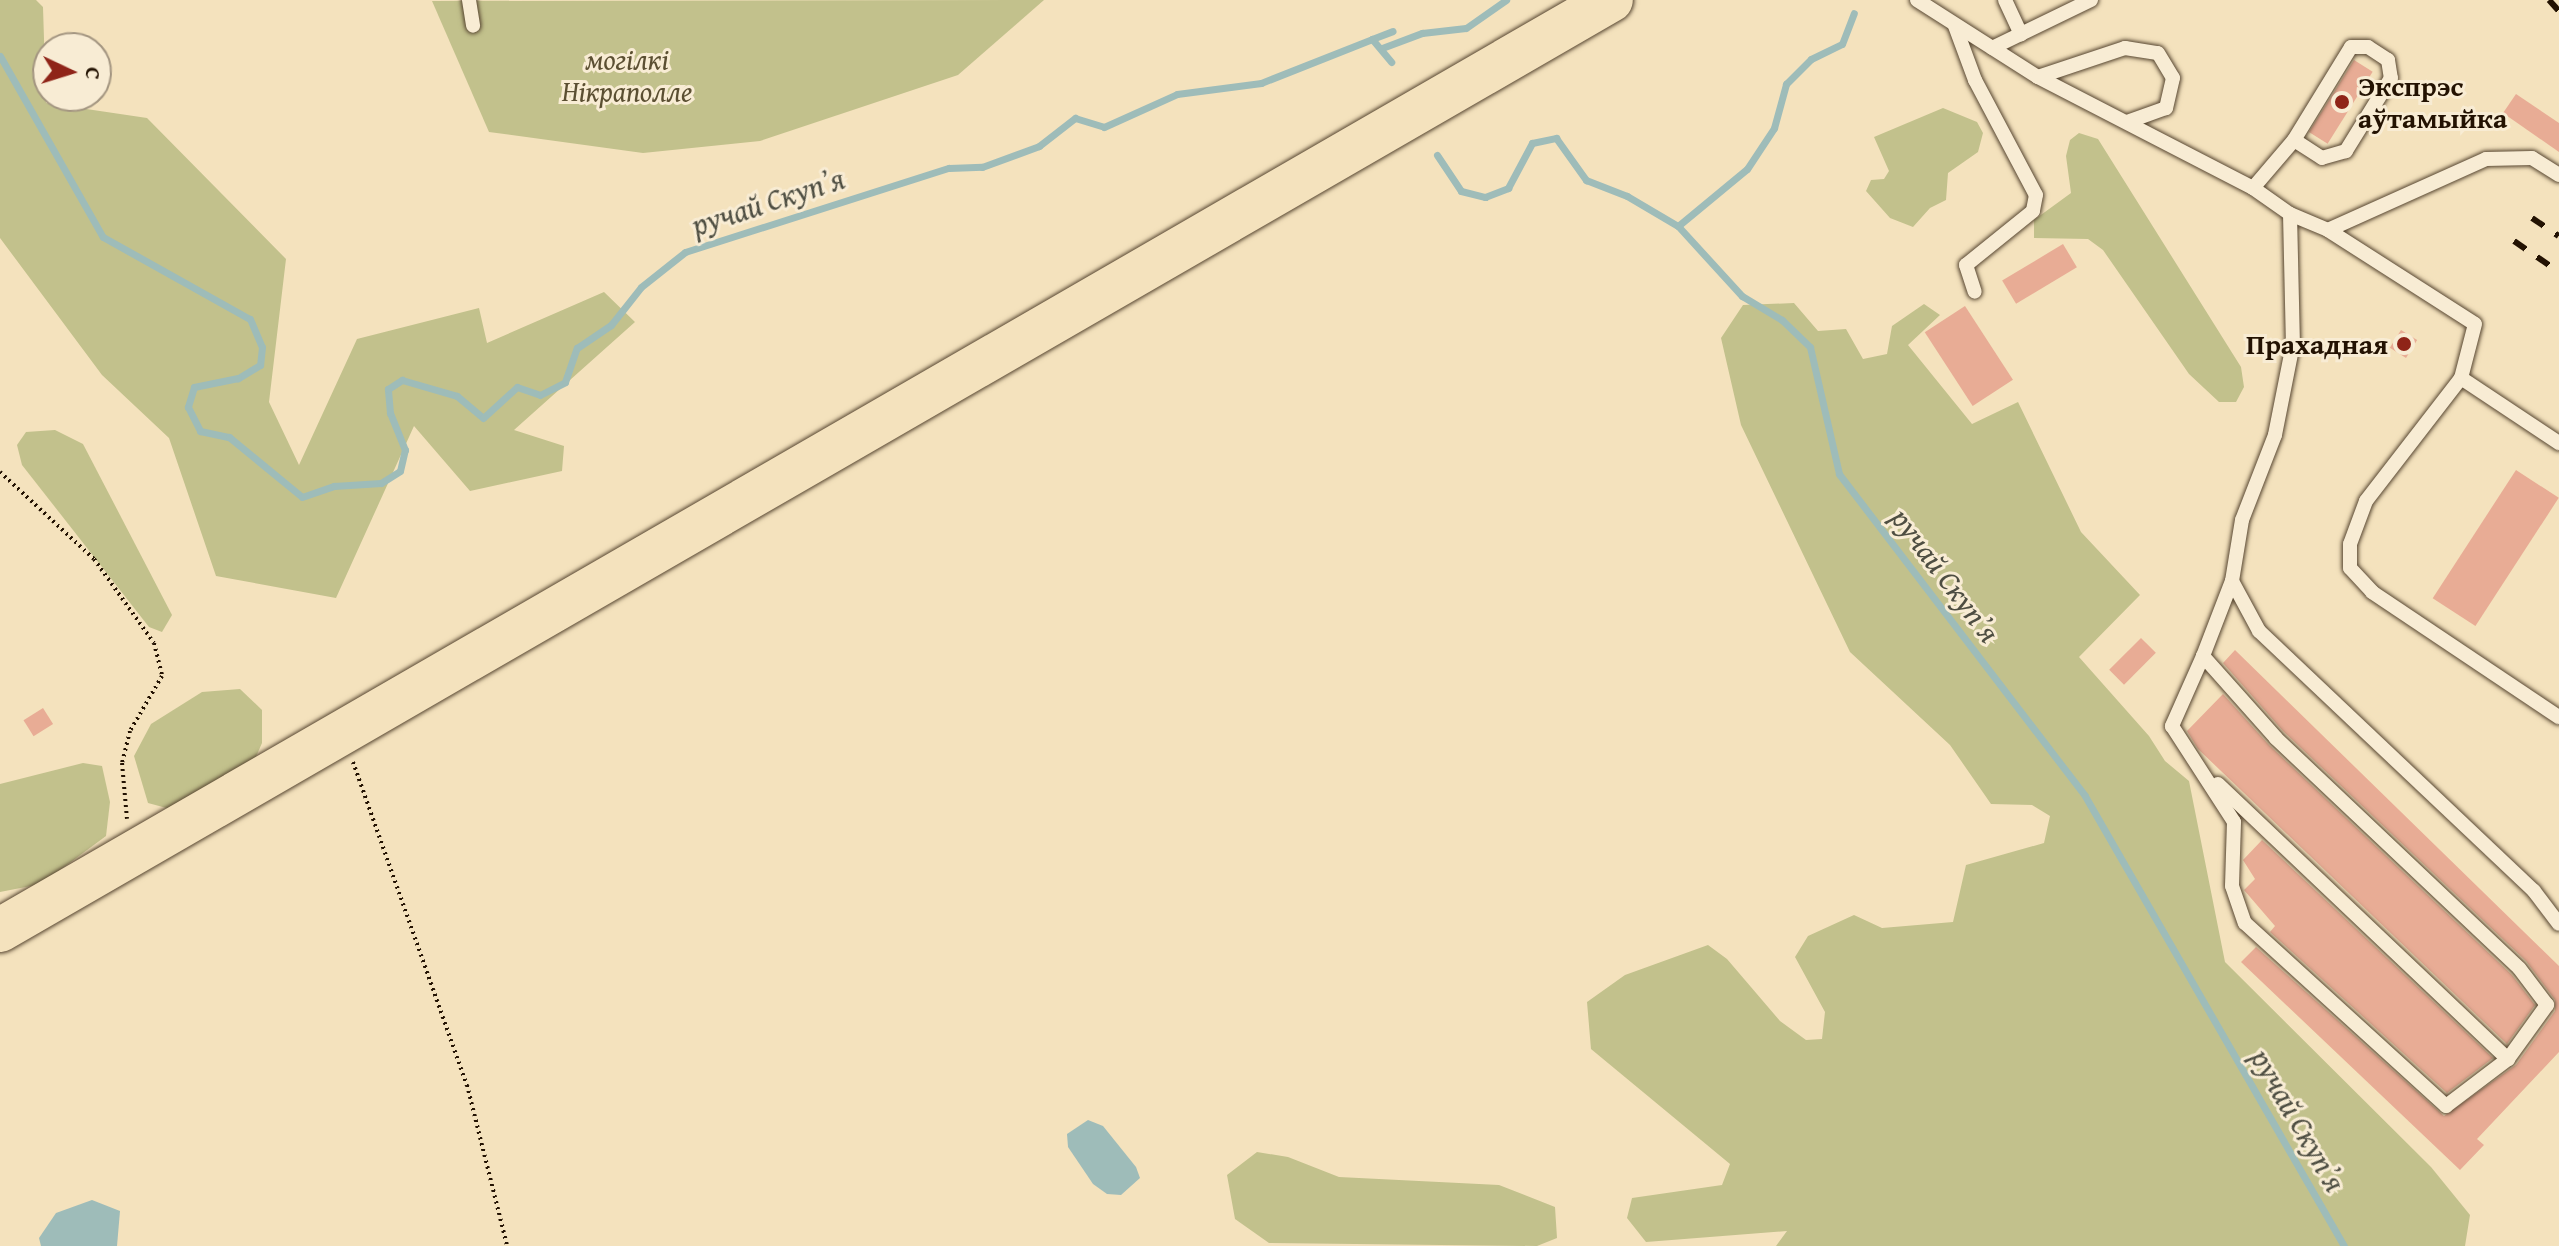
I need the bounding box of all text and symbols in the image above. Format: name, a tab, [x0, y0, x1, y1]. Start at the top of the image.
north arrow	[32, 32, 112, 112]
park label: могілкі Нікраполле	[562, 42, 692, 108]
text: С	[78, 66, 110, 81]
place label: Экспрэс аўтамыйка	[2358, 69, 2507, 135]
marker: Экспрэс аўтамыйка	[2333, 93, 2351, 111]
water label: ручай Скупʼя	[687, 159, 849, 243]
place label: Прахадная	[2246, 327, 2388, 361]
marker: Прахадная	[2395, 335, 2413, 353]
water label: ручай Скупʼя	[1884, 501, 2008, 649]
water label: ручай Скупʼя	[2244, 1042, 2354, 1198]

